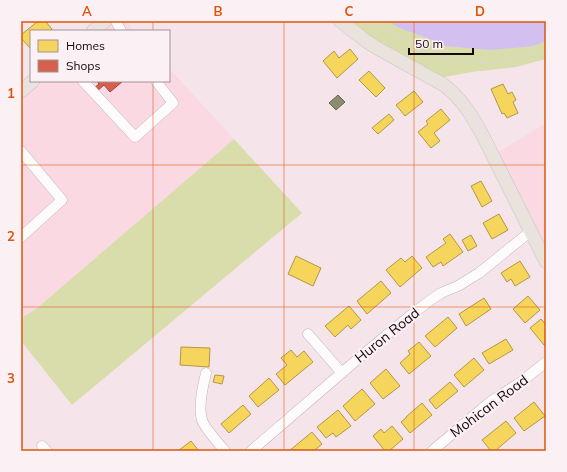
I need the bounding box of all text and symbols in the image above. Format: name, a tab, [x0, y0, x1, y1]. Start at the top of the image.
text: A	[82, 3, 92, 19]
text: B	[214, 3, 223, 19]
text: C	[345, 3, 354, 19]
text: D	[475, 3, 485, 19]
legend	[30, 30, 170, 82]
scale bar	[409, 30, 473, 56]
text: 50 m	[415, 36, 443, 51]
text: Homes	[66, 38, 105, 53]
text: Shops	[66, 58, 101, 73]
text: 1	[7, 85, 15, 101]
text: 2	[7, 228, 15, 244]
street label: Huron Road	[351, 303, 423, 367]
text: 3	[7, 370, 15, 386]
street label: Mohican Road	[446, 371, 532, 441]

